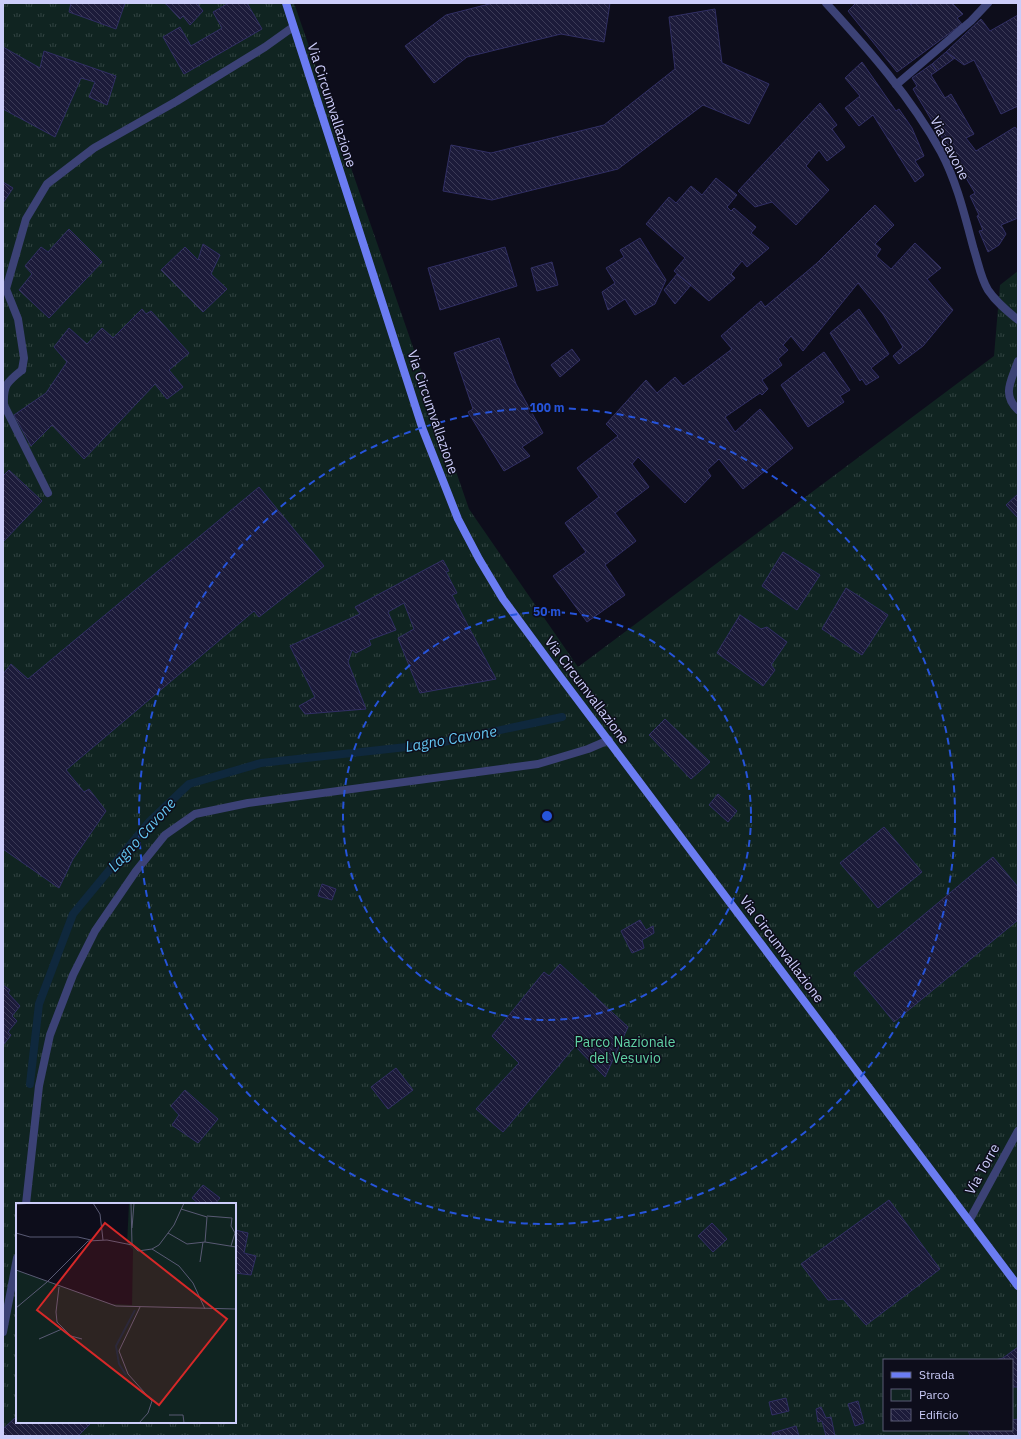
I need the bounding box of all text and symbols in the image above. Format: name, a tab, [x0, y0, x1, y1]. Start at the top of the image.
street label: Via Circumvallazione	[303, 40, 361, 170]
street label: Via Cavone	[926, 113, 974, 183]
street label: Via Circumvallazione	[403, 348, 463, 477]
text: 100 m	[529, 400, 565, 415]
text: 50 m	[533, 604, 561, 619]
street label: Via Circumvallazione	[541, 633, 633, 748]
water label: Lagno Cavone	[404, 721, 499, 756]
water label: Lagno Cavone	[104, 794, 180, 875]
centre of rings	[540, 809, 554, 823]
street label: Via Circumvallazione	[736, 892, 828, 1007]
park label: Parco Nazionale del Vesuvio	[574, 1033, 676, 1067]
street label: Via Torre	[961, 1140, 1004, 1198]
inset map	[16, 1203, 236, 1423]
legend	[883, 1359, 1013, 1431]
text: Strada	[919, 1367, 955, 1382]
text: Parco	[919, 1387, 950, 1402]
text: Edificio	[919, 1407, 959, 1422]

